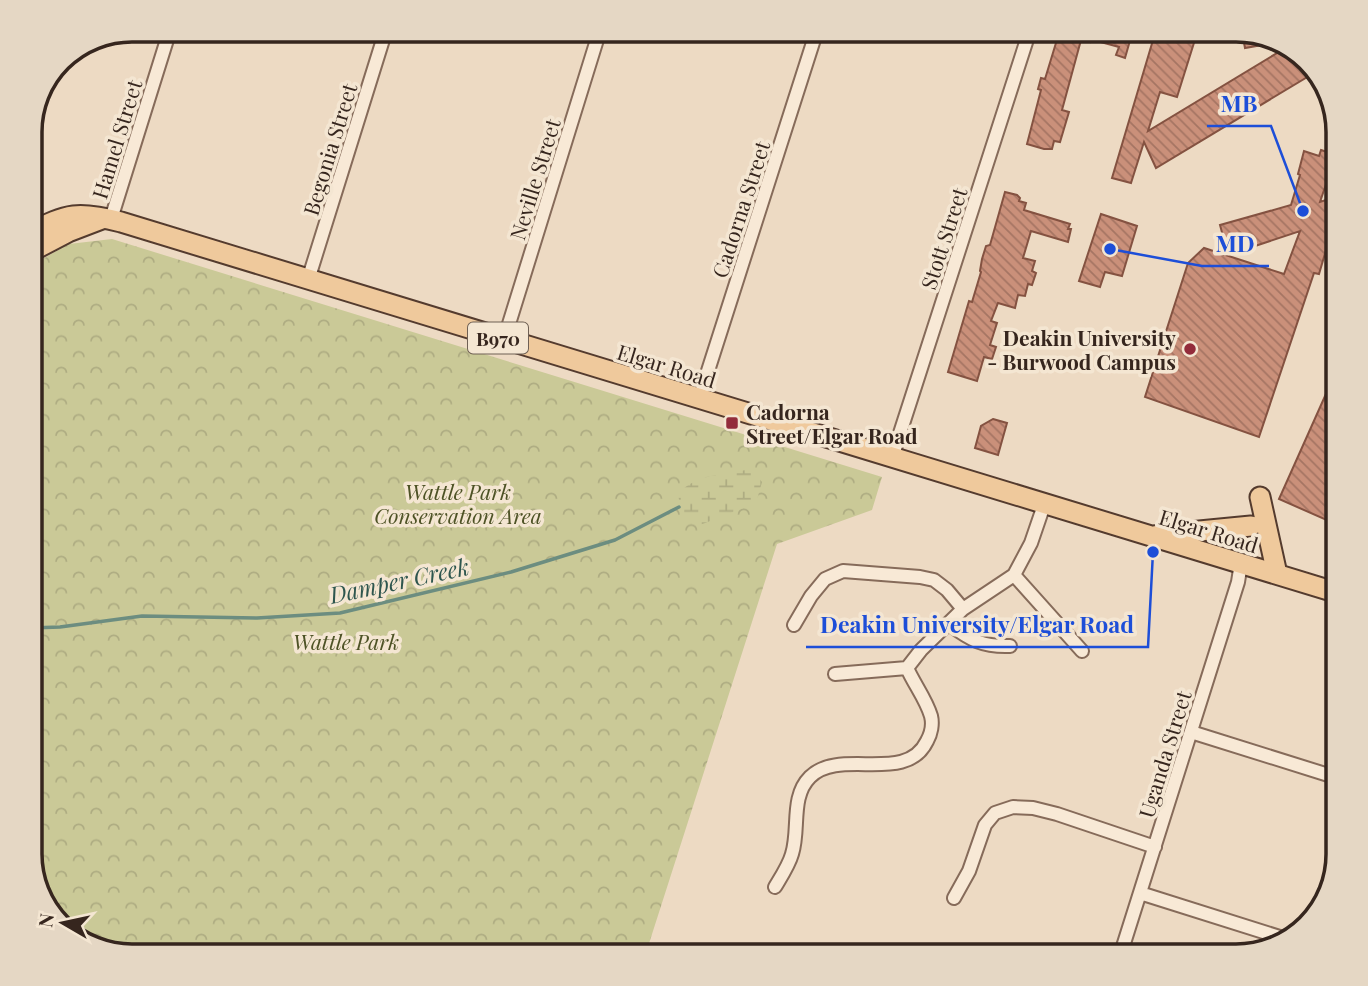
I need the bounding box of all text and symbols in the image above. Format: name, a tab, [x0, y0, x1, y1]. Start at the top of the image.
street label: Hamel Street	[85, 75, 148, 202]
street label: Begonia Street	[296, 79, 363, 218]
callout: MB	[1207, 82, 1271, 126]
text: MB	[1221, 87, 1257, 118]
street label: Neville Street	[502, 114, 566, 243]
street label: Cadorna Street	[705, 136, 775, 281]
street label: Stott Street	[913, 183, 973, 293]
callout: MD	[1202, 222, 1269, 266]
text: MD	[1215, 227, 1255, 258]
road number: B970	[468, 322, 528, 354]
place label: Deakin University - Burwood Campus	[987, 323, 1176, 375]
street label: Elgar Road	[614, 337, 720, 393]
marker: Deakin University - Burwood Campus	[1182, 341, 1198, 357]
place label: Cadorna Street/Elgar Road	[746, 397, 918, 449]
marker: Cadorna Street/Elgar Road	[724, 415, 740, 431]
park label: Wattle Park Conservation Area	[374, 477, 542, 529]
street label: Elgar Road	[1156, 502, 1262, 558]
water label: Damper Creek	[325, 550, 472, 610]
callout: Deakin University/Elgar Road	[806, 603, 1148, 647]
text: Deakin University/Elgar Road	[820, 608, 1134, 639]
park label: Wattle Park	[293, 627, 399, 655]
street label: Uganda Street	[1131, 686, 1197, 821]
north arrow	[28, 888, 98, 958]
text: N	[31, 911, 59, 929]

